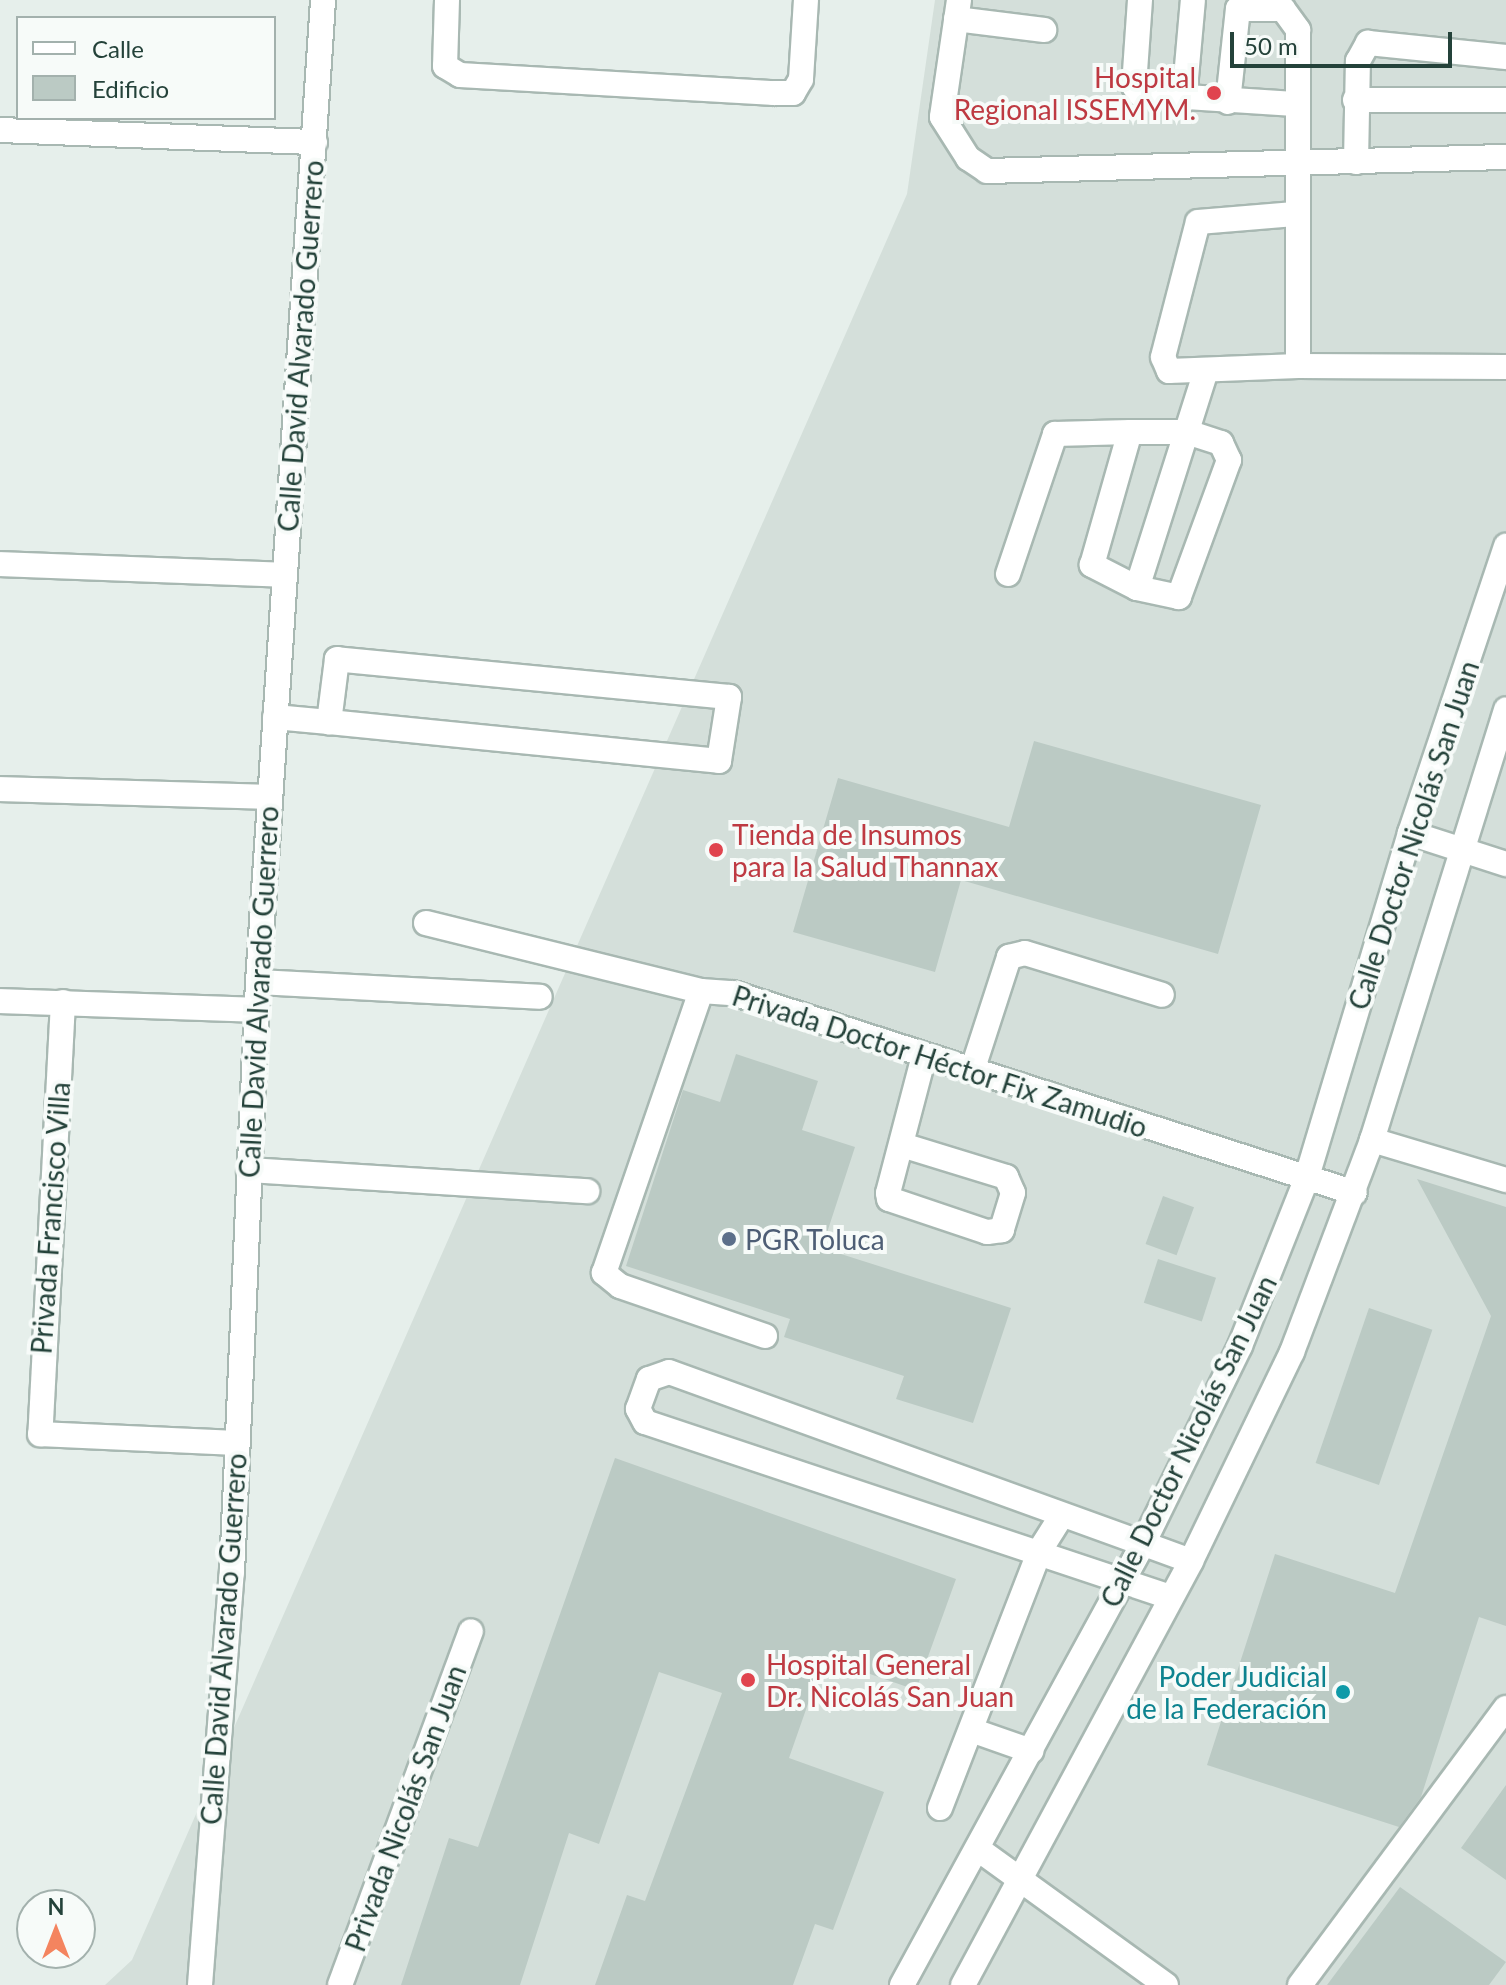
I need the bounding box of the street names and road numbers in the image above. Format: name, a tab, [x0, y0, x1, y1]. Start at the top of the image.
street label: Calle David Alvarado Guerrero	[270, 159, 330, 533]
street label: Calle Doctor Nicolás San Juan	[1340, 656, 1486, 1014]
street label: Calle David Alvarado Guerrero	[231, 805, 285, 1179]
street label: Privada Doctor Héctor Fix Zamudio	[728, 978, 1152, 1144]
street label: Privada Francisco Villa	[24, 1080, 76, 1356]
street label: Calle Doctor Nicolás San Juan	[1093, 1269, 1283, 1613]
street label: Calle David Alvarado Guerrero	[193, 1452, 253, 1826]
street label: Privada Nicolás San Juan	[337, 1660, 473, 1956]

